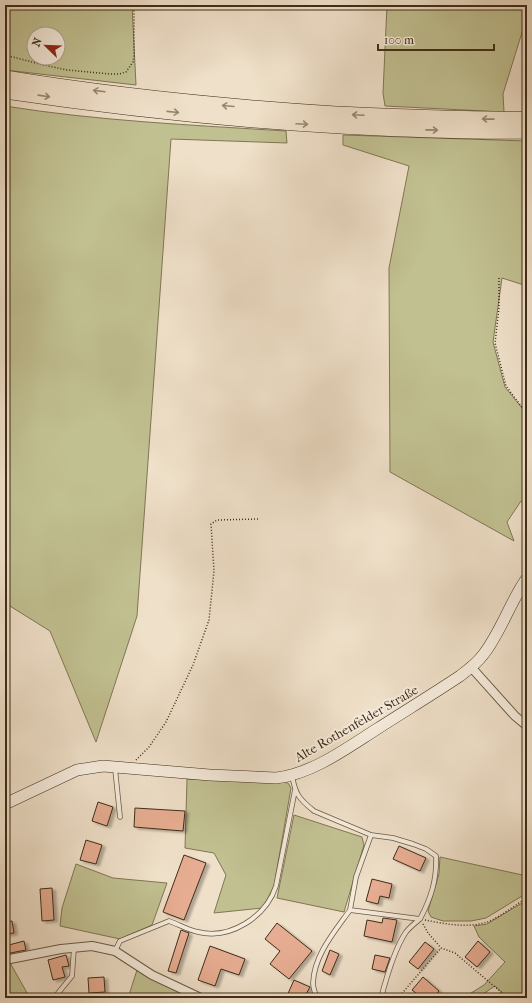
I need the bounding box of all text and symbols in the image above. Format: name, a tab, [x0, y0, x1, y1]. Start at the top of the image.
north arrow	[26, 26, 66, 66]
scale bar	[378, 26, 494, 52]
text: 100 m	[384, 33, 414, 47]
text: N	[30, 35, 45, 49]
one-way arrow	[93, 88, 106, 95]
one-way arrow	[37, 92, 50, 100]
one-way arrow	[222, 102, 235, 109]
one-way arrow	[166, 109, 179, 116]
one-way arrow	[352, 111, 365, 118]
one-way arrow	[482, 115, 495, 122]
one-way arrow	[295, 120, 308, 127]
one-way arrow	[425, 126, 438, 134]
street label: Alte Rothenfelder Straße	[291, 682, 421, 765]

